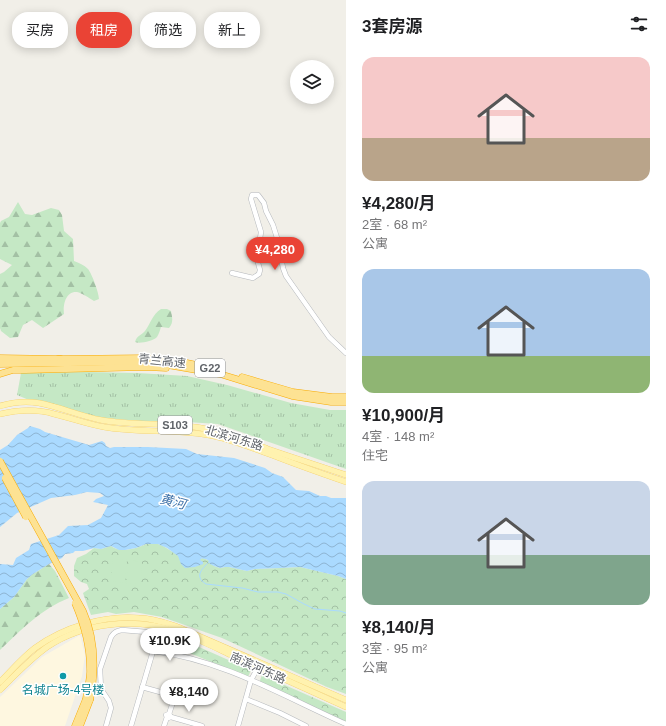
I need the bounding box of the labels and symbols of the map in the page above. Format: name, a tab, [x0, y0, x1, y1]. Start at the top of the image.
pin: ¥4,280	[242, 237, 308, 271]
street label: 青兰高速	[137, 352, 187, 370]
road number: G22	[195, 359, 225, 377]
road number: S103	[158, 416, 192, 434]
street label: 北滨河东路	[203, 423, 265, 453]
water label: 黄河	[158, 491, 190, 513]
pin: ¥10.9K	[137, 628, 203, 662]
street label: 南滨河东路	[228, 649, 288, 687]
marker: 名城广场-4号楼	[58, 671, 68, 681]
pin: ¥8,140	[156, 679, 222, 713]
place label: 名城广场-4号楼	[22, 683, 104, 697]

